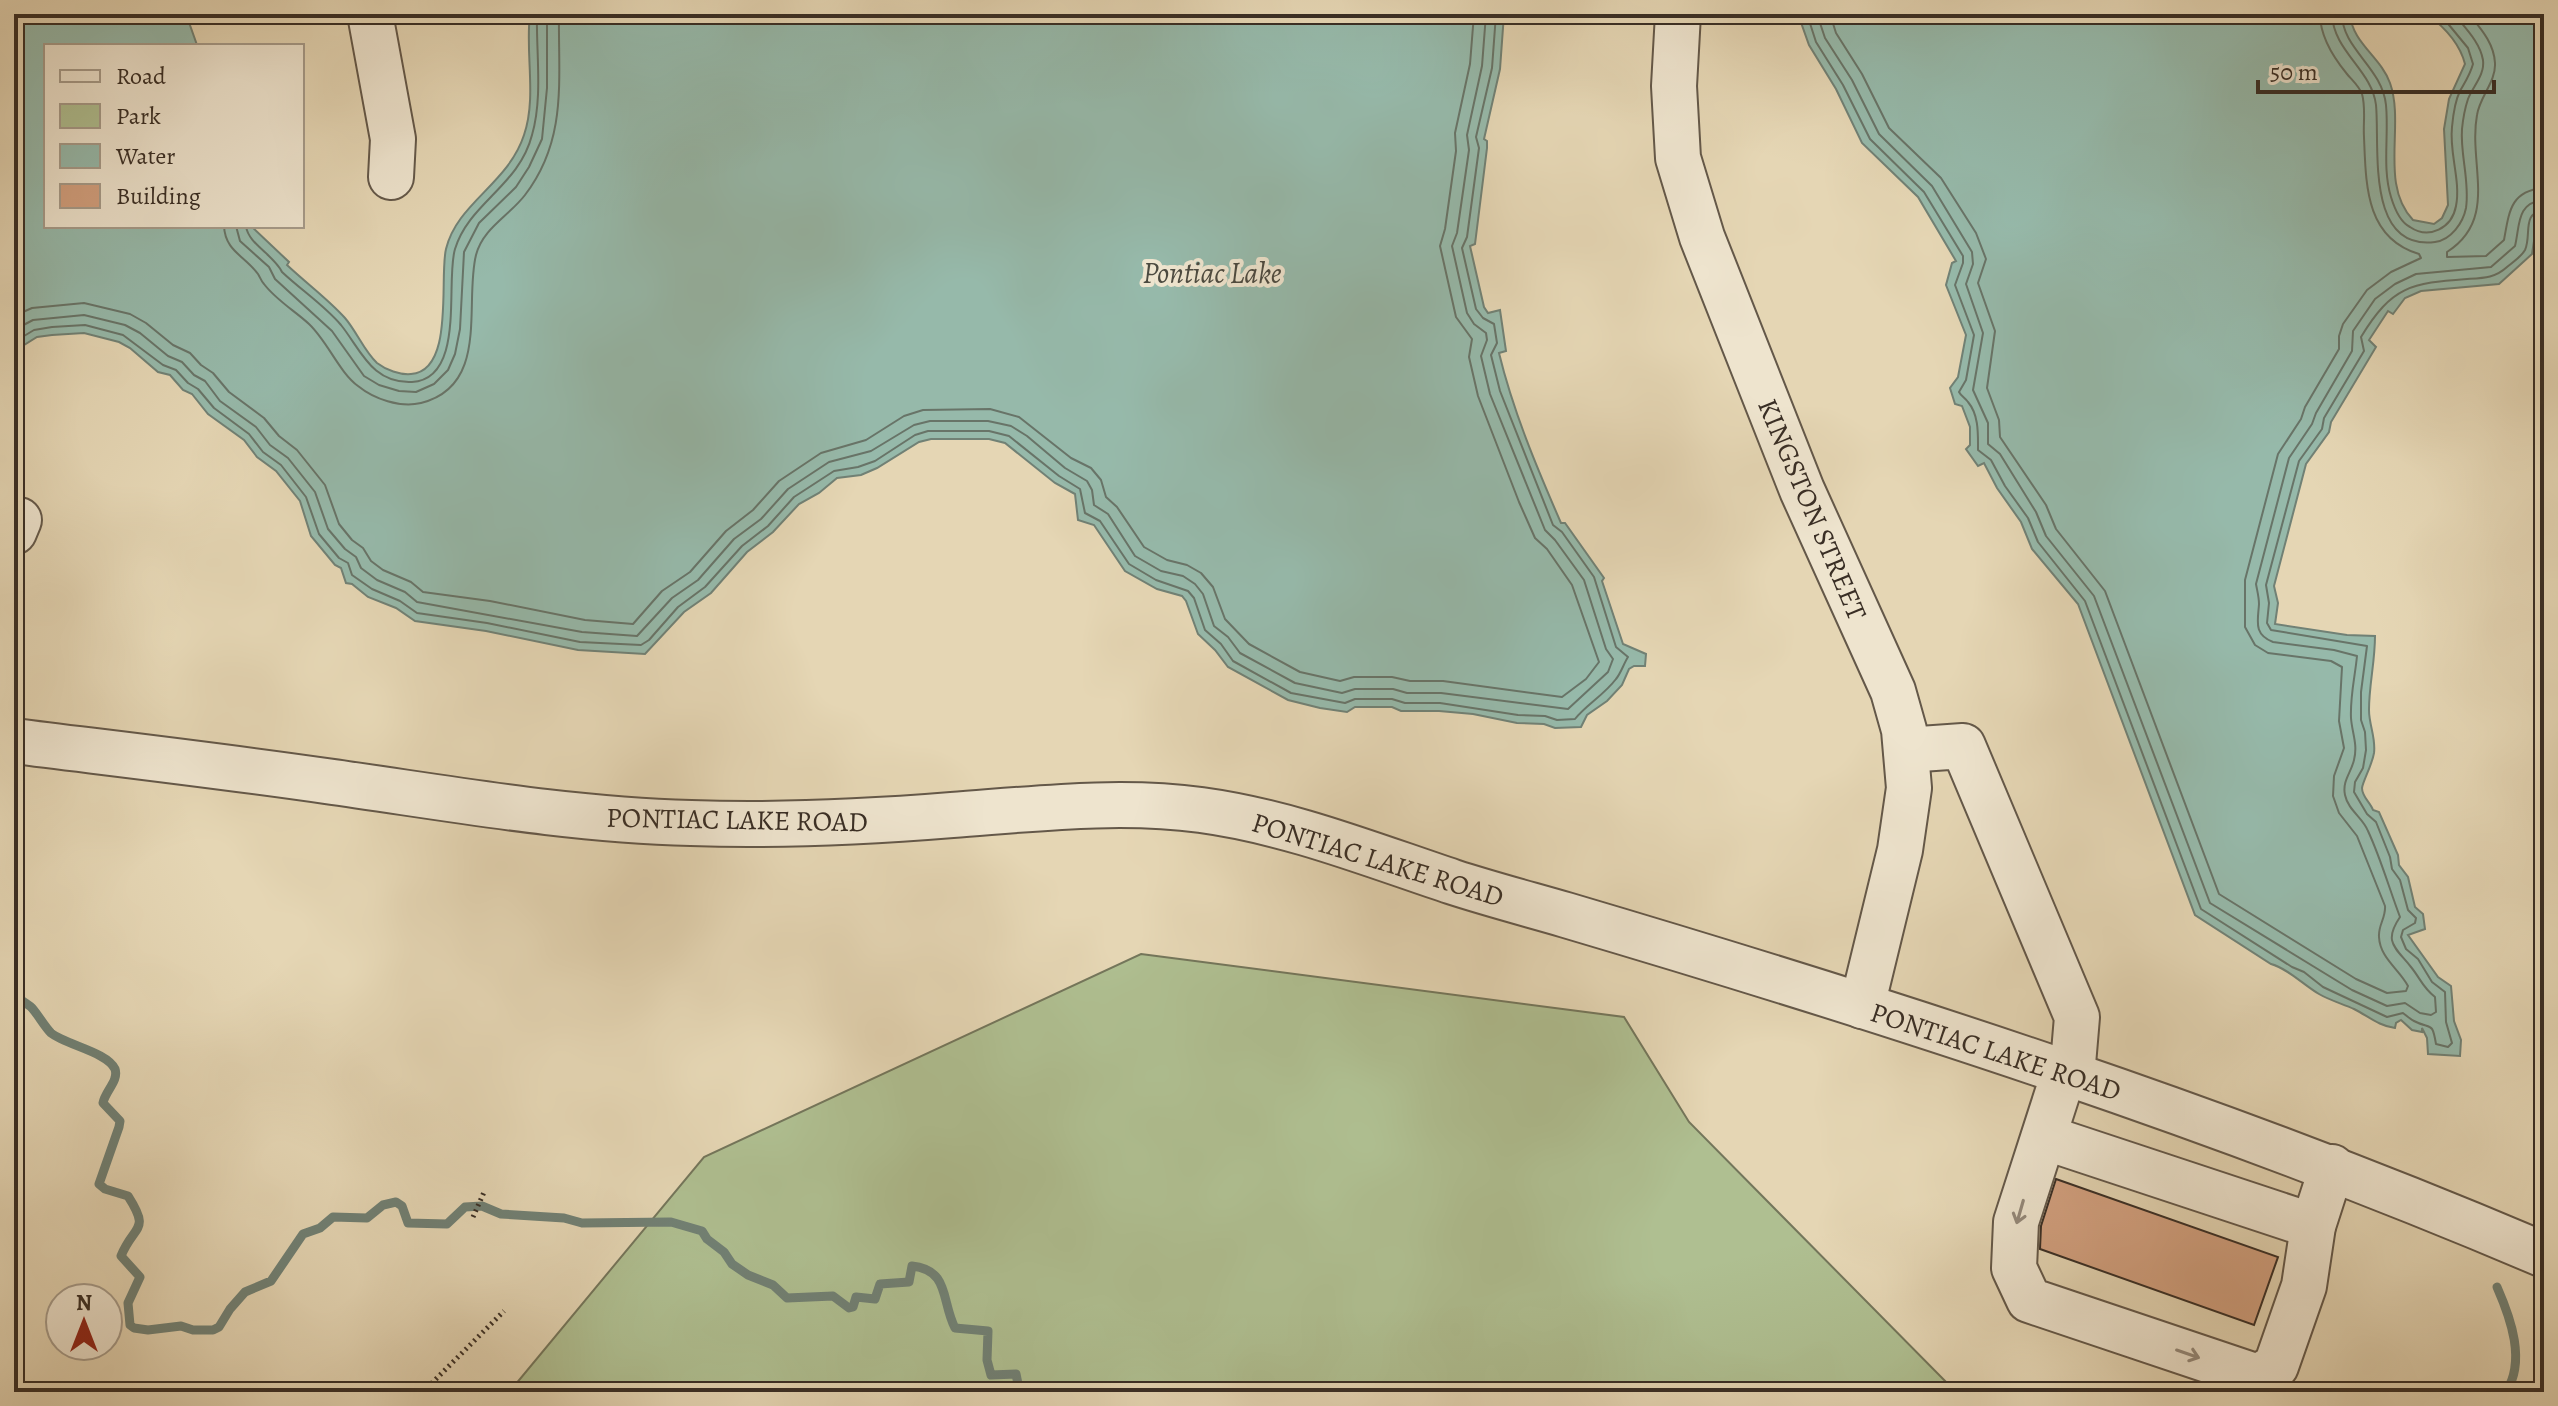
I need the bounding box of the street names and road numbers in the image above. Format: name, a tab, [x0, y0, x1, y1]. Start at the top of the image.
street label: KINGSTON STREET	[1748, 393, 1876, 626]
street label: PONTIAC LAKE ROAD	[606, 799, 868, 841]
street label: PONTIAC LAKE ROAD	[1247, 804, 1508, 916]
street label: PONTIAC LAKE ROAD	[1865, 993, 2126, 1110]

